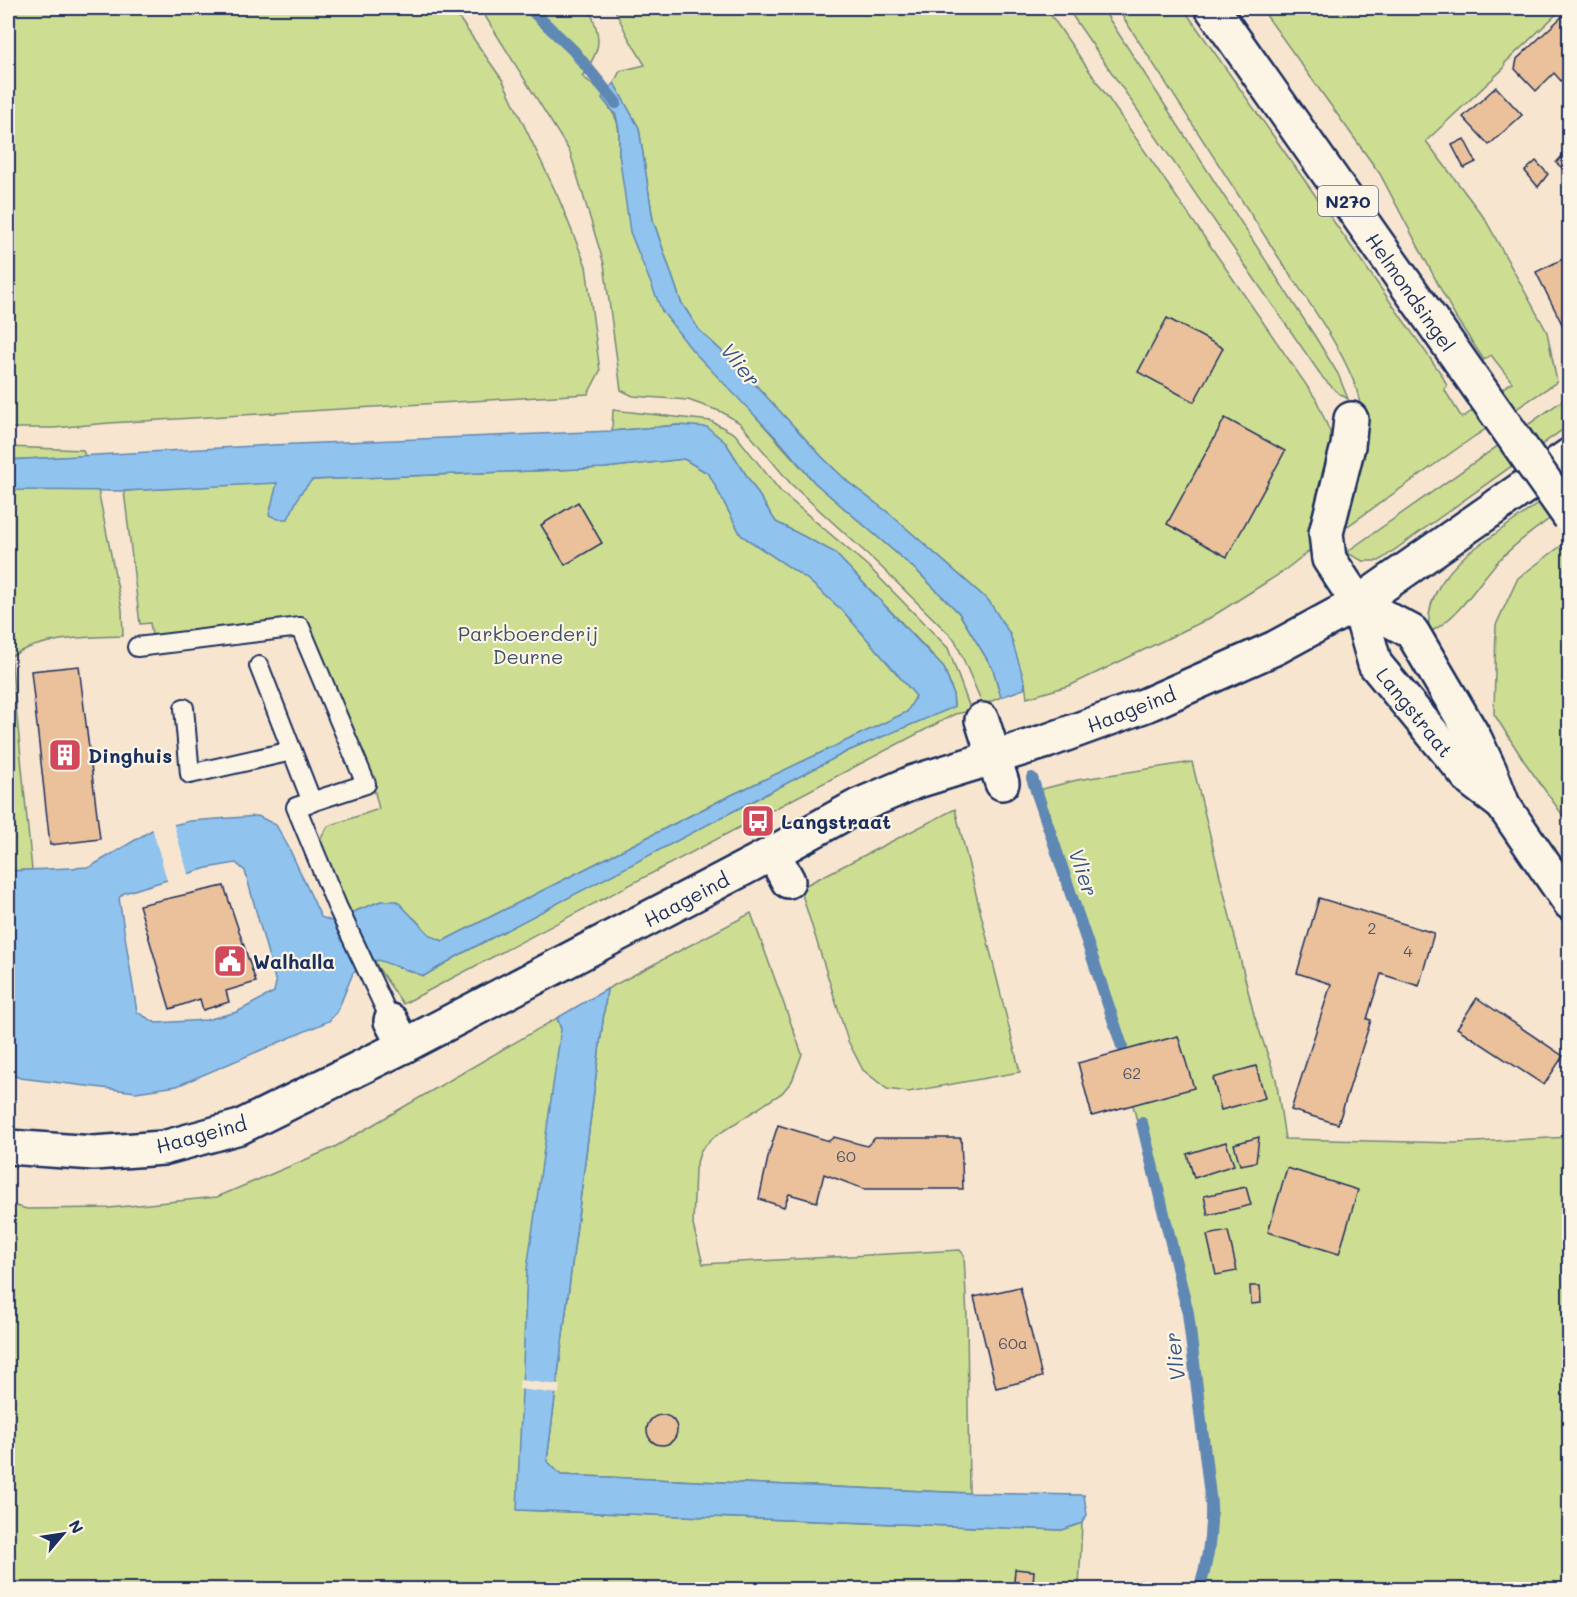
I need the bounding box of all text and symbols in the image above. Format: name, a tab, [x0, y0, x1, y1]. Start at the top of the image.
road number: N270	[1318, 186, 1378, 216]
street label: Helmondsingel	[1360, 228, 1462, 356]
water label: Vlier	[715, 336, 767, 392]
park label: Parkboerderij Deurne	[458, 620, 598, 669]
street label: Langstraat	[1371, 662, 1459, 762]
street label: Haageind	[1083, 680, 1179, 738]
building icon: Dinghuis	[47, 737, 83, 773]
place label: Dinghuis	[88, 742, 172, 768]
bus stop icon: Langstraat	[740, 803, 776, 839]
place label: Langstraat	[781, 808, 891, 834]
water label: Vlier	[1063, 844, 1105, 900]
street label: Haageind	[639, 866, 733, 932]
house number: 2	[1368, 917, 1376, 938]
house number: 4	[1403, 940, 1413, 961]
public building icon: Walhalla	[212, 943, 248, 979]
place label: Walhalla	[253, 948, 335, 974]
house number: 62	[1123, 1062, 1141, 1083]
street label: Haageind	[153, 1109, 249, 1159]
house number: 60	[836, 1145, 856, 1166]
water label: Vlier	[1158, 1331, 1190, 1383]
house number: 60a	[998, 1332, 1028, 1353]
north arrow	[33, 1504, 93, 1564]
text: N	[64, 1516, 89, 1537]

